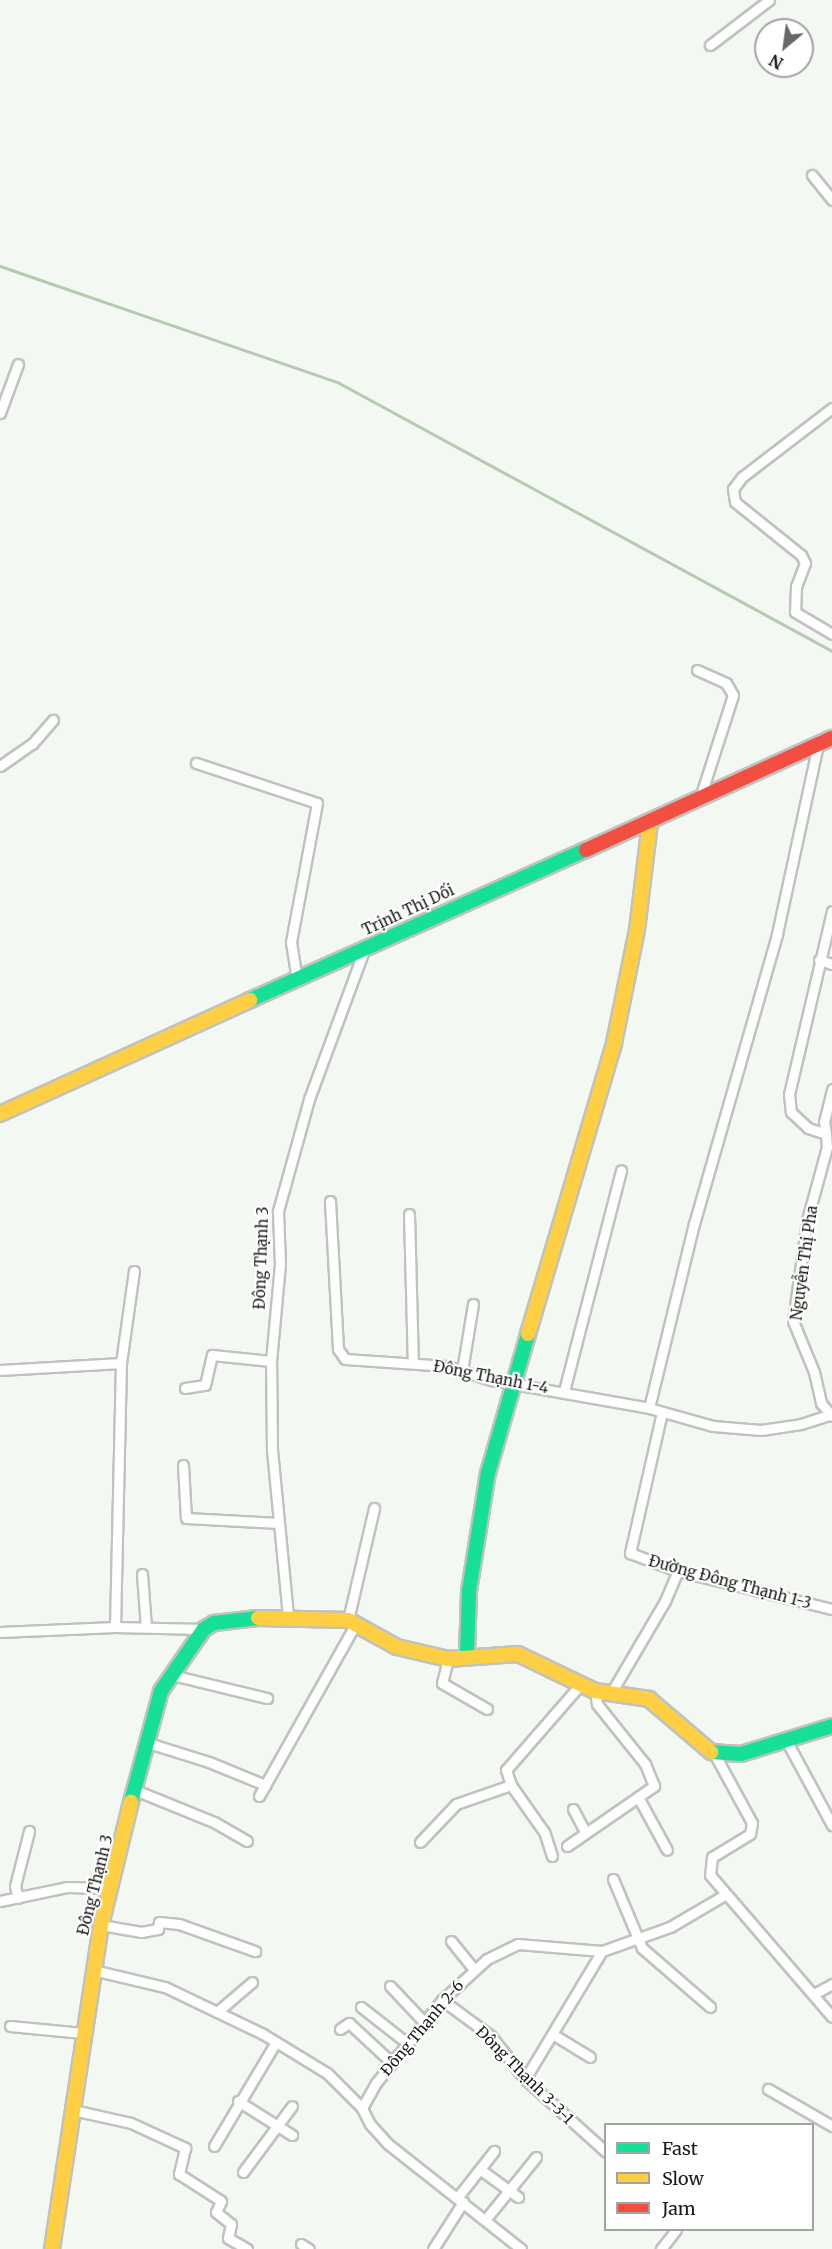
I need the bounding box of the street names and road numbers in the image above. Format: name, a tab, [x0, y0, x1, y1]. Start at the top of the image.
street label: Trịnh Thị Dối	[359, 881, 457, 939]
street label: Nguyễn Thị Pha	[787, 1204, 821, 1322]
street label: Đông Thạnh 3	[250, 1206, 272, 1310]
street label: Đông Thạnh 1-4	[432, 1357, 550, 1397]
street label: Đường Đông Thạnh 1-3	[647, 1552, 813, 1612]
street label: Đông Thạnh 3	[74, 1833, 116, 1937]
street label: Đông Thạnh 2-6	[377, 1977, 467, 2079]
street label: Đông Thạnh 3-3-1	[472, 2022, 578, 2128]

